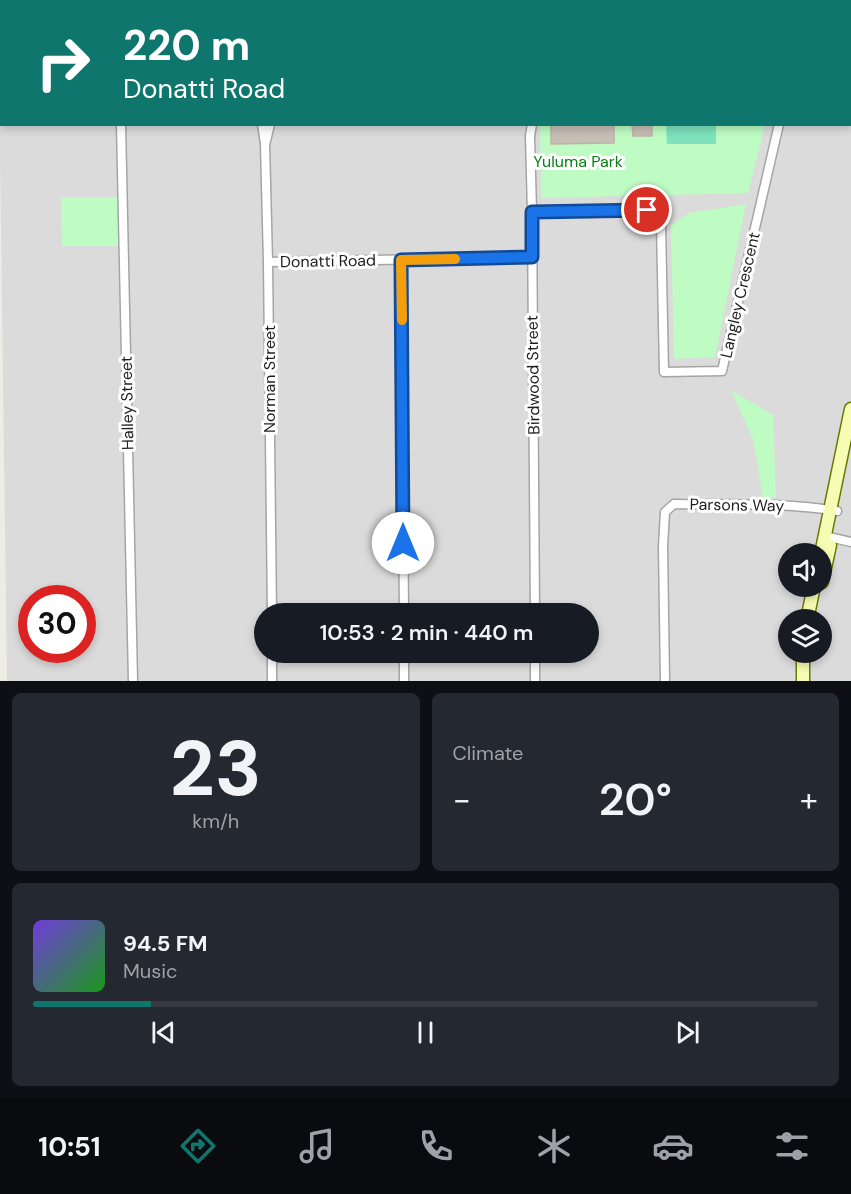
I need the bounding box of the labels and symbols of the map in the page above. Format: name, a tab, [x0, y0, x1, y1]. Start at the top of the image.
park label: Yuluma Park	[533, 151, 623, 172]
pin	[621, 184, 672, 235]
street label: Langley Crescent	[715, 230, 765, 360]
street label: Donatti Road	[280, 250, 376, 272]
street label: Birdwood Street	[521, 315, 545, 435]
street label: Norman Street	[259, 325, 280, 433]
street label: Halley Street	[116, 356, 138, 450]
street label: Parsons Way	[690, 494, 785, 516]
position arrow	[371, 511, 435, 575]
speed limit sign: 30	[18, 585, 96, 663]

